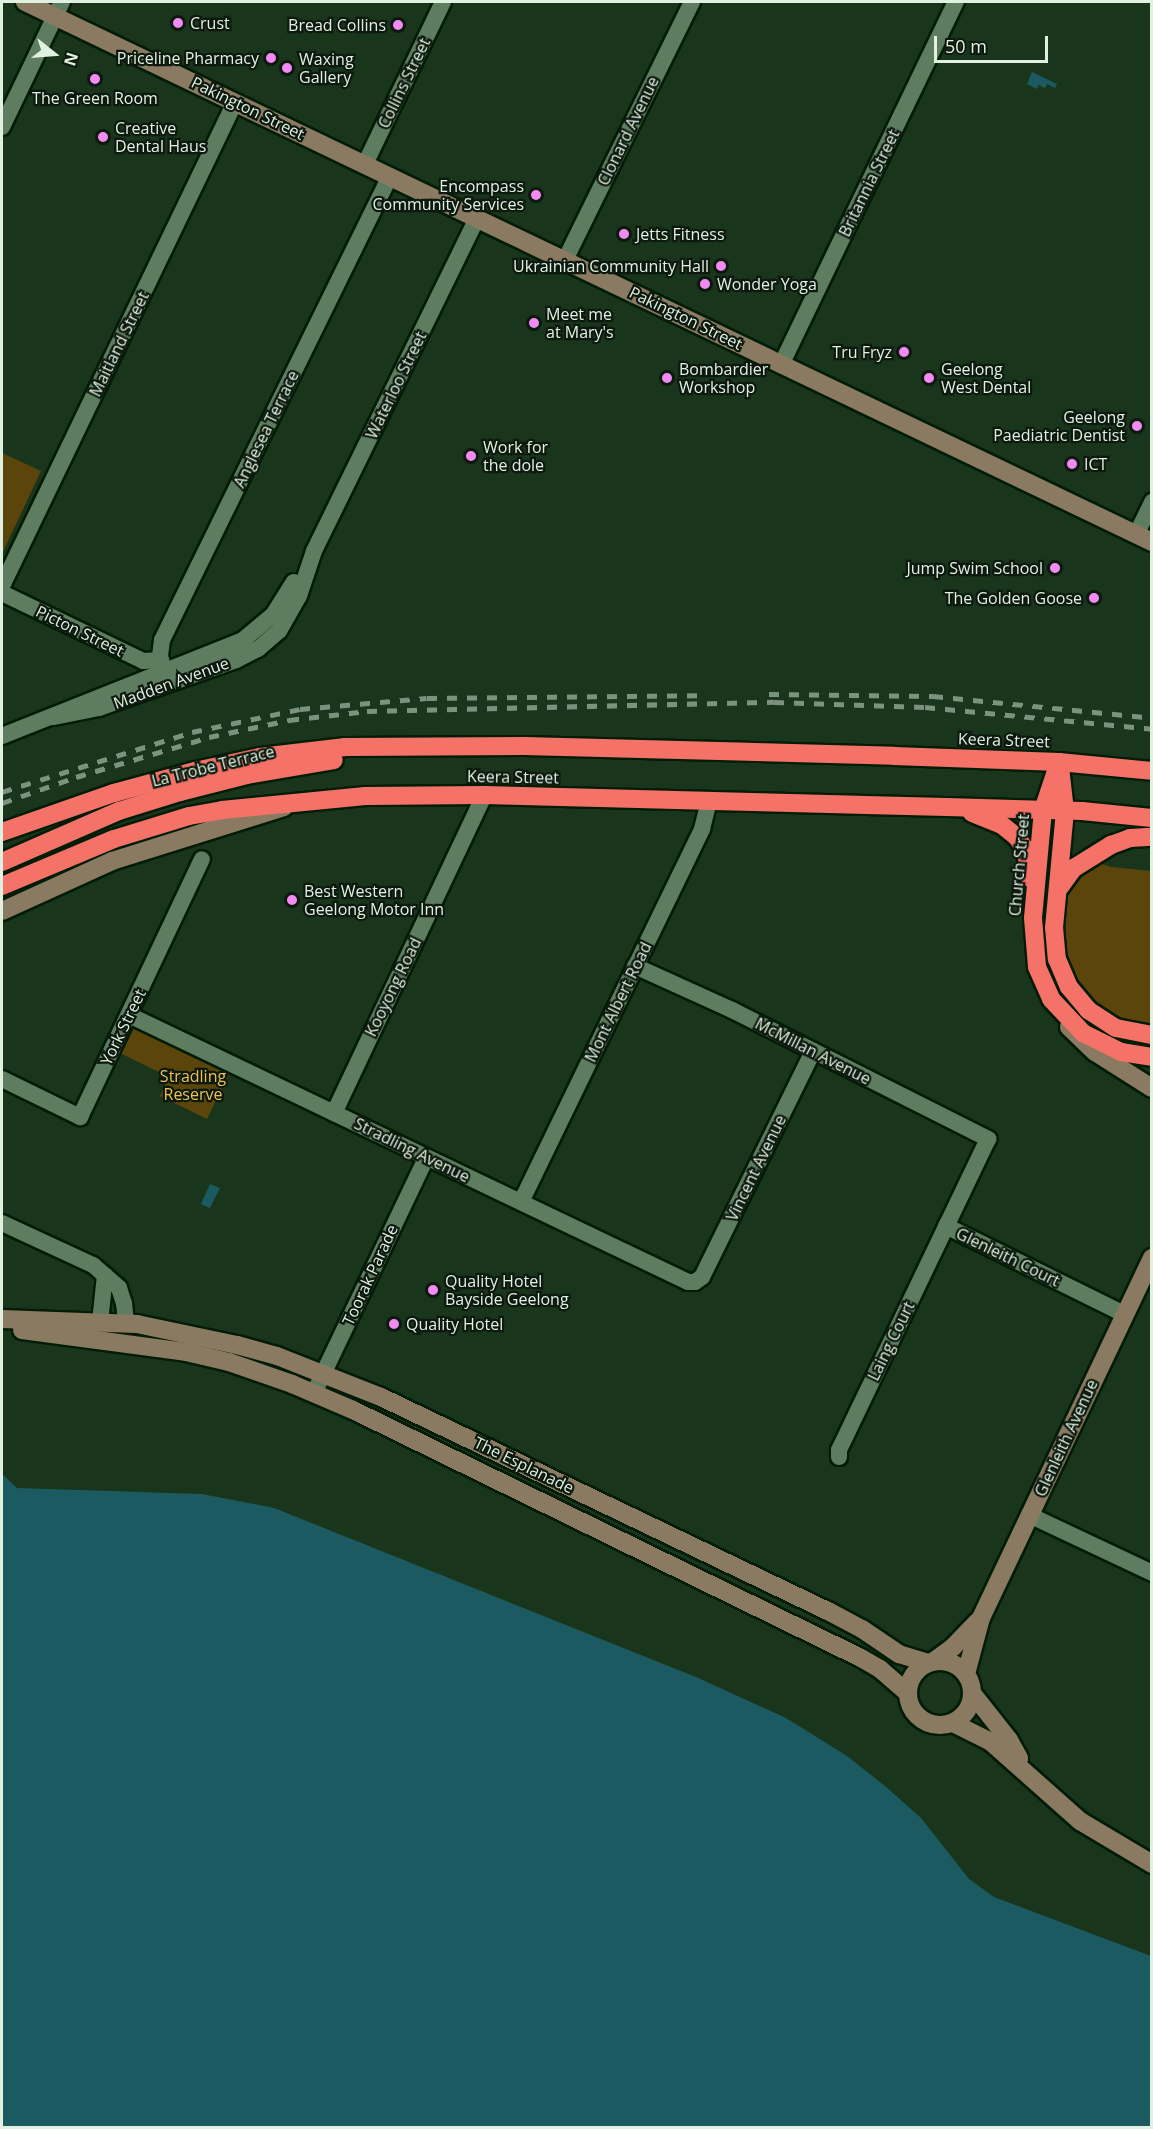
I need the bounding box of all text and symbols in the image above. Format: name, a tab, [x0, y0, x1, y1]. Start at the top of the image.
place label: Crust	[190, 13, 230, 33]
place label: Bread Collins	[288, 15, 386, 35]
marker: Crust	[171, 16, 185, 30]
marker: Bread Collins	[391, 18, 405, 32]
north arrow	[24, 24, 84, 84]
scale bar	[937, 24, 1051, 62]
text: 50 m	[945, 34, 987, 58]
street label: Collins Street	[374, 35, 434, 131]
place label: Priceline Pharmacy	[117, 48, 259, 68]
place label: Waxing Gallery	[299, 49, 354, 87]
text: N	[59, 50, 84, 69]
marker: Priceline Pharmacy	[264, 51, 278, 65]
marker: Waxing Gallery	[280, 61, 294, 75]
marker: The Green Room	[88, 72, 102, 86]
street label: Pakington Street	[188, 72, 308, 144]
street label: Clonard Avenue	[593, 73, 663, 189]
place label: The Green Room	[32, 88, 158, 108]
place label: Creative Dental Haus	[115, 118, 206, 156]
street label: Britannia Street	[835, 126, 903, 240]
marker: Creative Dental Haus	[96, 130, 110, 144]
place label: Encompass Community Services	[373, 176, 524, 214]
marker: Encompass Community Services	[529, 188, 543, 202]
place label: Jetts Fitness	[636, 224, 725, 244]
marker: Jetts Fitness	[617, 227, 631, 241]
place label: Ukrainian Community Hall	[513, 256, 709, 276]
marker: Ukrainian Community Hall	[714, 259, 728, 273]
place label: Wonder Yoga	[717, 274, 817, 294]
marker: Wonder Yoga	[698, 277, 712, 291]
street label: Pakington Street	[626, 282, 746, 354]
street label: Maitland Street	[85, 288, 153, 400]
place label: Meet me at Mary's	[546, 304, 614, 342]
marker: Meet me at Mary's	[527, 316, 541, 330]
street label: Waterloo Street	[362, 328, 430, 442]
place label: Tru Fryz	[832, 342, 892, 362]
marker: Tru Fryz	[897, 345, 911, 359]
place label: Bombardier Workshop	[679, 359, 768, 397]
place label: Geelong West Dental	[941, 359, 1031, 397]
street label: Anglesea Terrace	[229, 367, 303, 491]
marker: Bombardier Workshop	[660, 371, 674, 385]
marker: Geelong West Dental	[922, 371, 936, 385]
place label: Geelong Paediatric Dentist	[993, 407, 1125, 445]
marker: Geelong Paediatric Dentist	[1130, 419, 1144, 433]
place label: Work for the dole	[483, 437, 548, 475]
marker: Work for the dole	[464, 449, 478, 463]
place label: ICT	[1084, 454, 1107, 474]
marker: ICT	[1065, 457, 1079, 471]
place label: Jump Swim School	[906, 558, 1043, 578]
marker: Jump Swim School	[1048, 561, 1062, 575]
place label: The Golden Goose	[945, 588, 1082, 608]
marker: The Golden Goose	[1087, 591, 1101, 605]
street label: Picton Street	[33, 601, 127, 661]
street label: Madden Avenue	[111, 653, 231, 713]
street label: Keera Street	[958, 729, 1050, 751]
street label: La Trobe Terrace	[150, 741, 276, 791]
street label: Keera Street	[467, 767, 559, 787]
street label: Church Street	[1005, 813, 1033, 917]
place label: Best Western Geelong Motor Inn	[304, 881, 444, 919]
marker: Best Western Geelong Motor Inn	[285, 893, 299, 907]
street label: Kooyong Road	[361, 934, 425, 1040]
street label: Mont Albert Road	[581, 939, 655, 1065]
street label: York Street	[96, 986, 150, 1068]
street label: McMillan Avenue	[752, 1014, 874, 1088]
park label: Stradling Reserve	[160, 1066, 226, 1104]
street label: Vincent Avenue	[722, 1112, 790, 1224]
street label: Stradling Avenue	[351, 1114, 473, 1186]
street label: Toorak Parade	[338, 1222, 402, 1328]
street label: Glenleith Court	[953, 1224, 1063, 1290]
place label: Quality Hotel Bayside Geelong	[445, 1271, 569, 1309]
marker: Quality Hotel Bayside Geelong	[426, 1283, 440, 1297]
street label: Laing Court	[864, 1298, 918, 1384]
place label: Quality Hotel	[406, 1314, 503, 1334]
marker: Quality Hotel	[387, 1317, 401, 1331]
street label: Glenleith Avenue	[1030, 1376, 1102, 1500]
street label: The Esplanade	[471, 1433, 577, 1497]

